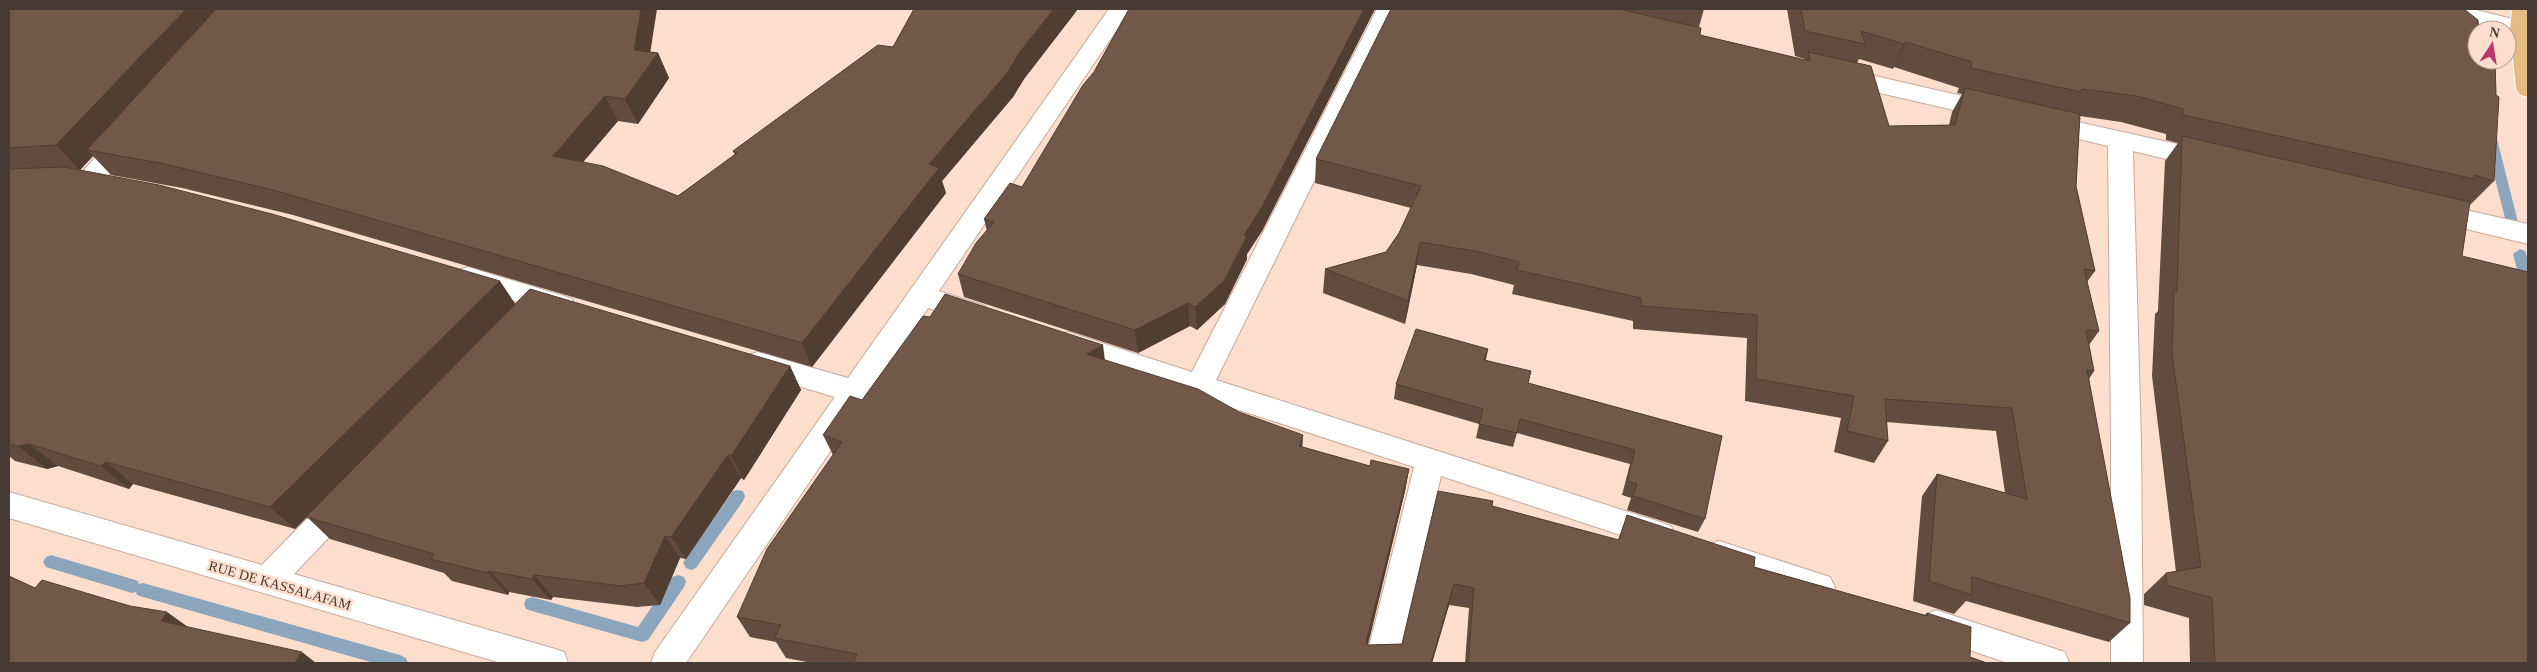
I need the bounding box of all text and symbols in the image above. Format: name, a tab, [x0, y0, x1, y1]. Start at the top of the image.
north arrow	[2467, 20, 2517, 70]
text: N	[2488, 24, 2501, 41]
street label: RUE DE KASSALAFAM	[207, 558, 353, 613]

